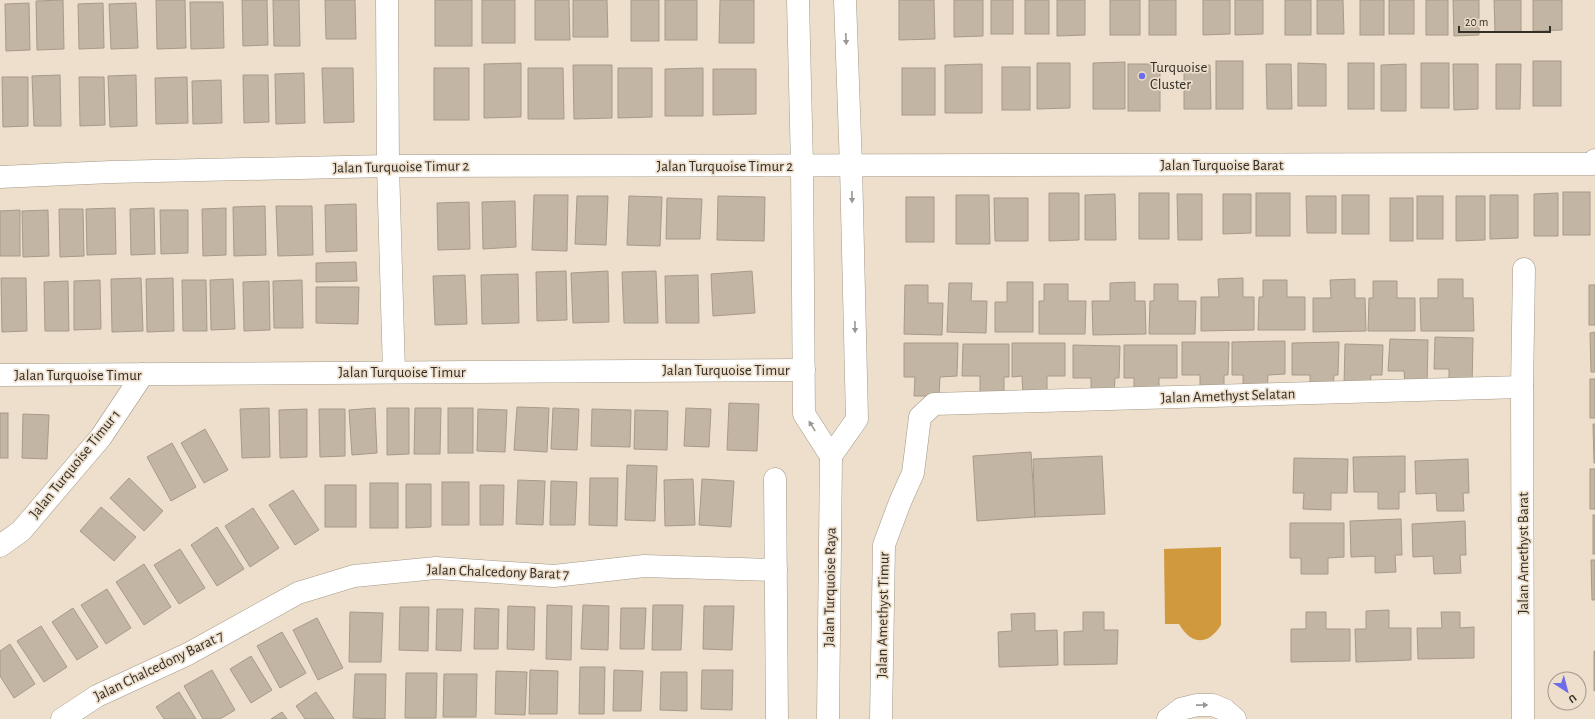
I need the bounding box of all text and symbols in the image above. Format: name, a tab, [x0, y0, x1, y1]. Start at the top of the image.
scale bar	[1459, 8, 1550, 34]
text: 20 m	[1465, 16, 1488, 28]
one-way arrow	[843, 33, 850, 45]
place label: Turquoise Cluster	[1150, 60, 1207, 92]
marker: Turquoise Cluster	[1137, 71, 1147, 81]
street label: Jalan Turquoise Timur 2	[333, 158, 469, 176]
street label: Jalan Turquoise Barat	[1160, 158, 1284, 173]
street label: Jalan Turquoise Timur 2	[657, 159, 793, 174]
one-way arrow	[849, 191, 855, 204]
one-way arrow	[852, 321, 858, 334]
street label: Jalan Turquoise Timur	[662, 363, 790, 378]
street label: Jalan Turquoise Timur	[338, 365, 466, 380]
street label: Jalan Turquoise Timur	[14, 368, 142, 383]
street label: Jalan Amethyst Selatan	[1160, 386, 1296, 406]
street label: Jalan Turquoise Timur 1	[27, 407, 123, 521]
one-way arrow	[808, 421, 816, 431]
street label: Jalan Amethyst Barat	[1516, 492, 1531, 614]
street label: Jalan Turquoise Raya	[821, 527, 839, 647]
street label: Jalan Amethyst Timur	[874, 552, 892, 678]
street label: Jalan Chalcedony Barat 7	[427, 562, 569, 582]
street label: Jalan Chalcedony Barat 7	[92, 628, 226, 704]
north arrow	[1547, 671, 1587, 711]
text: U	[1567, 692, 1579, 705]
one-way arrow	[1196, 702, 1209, 708]

